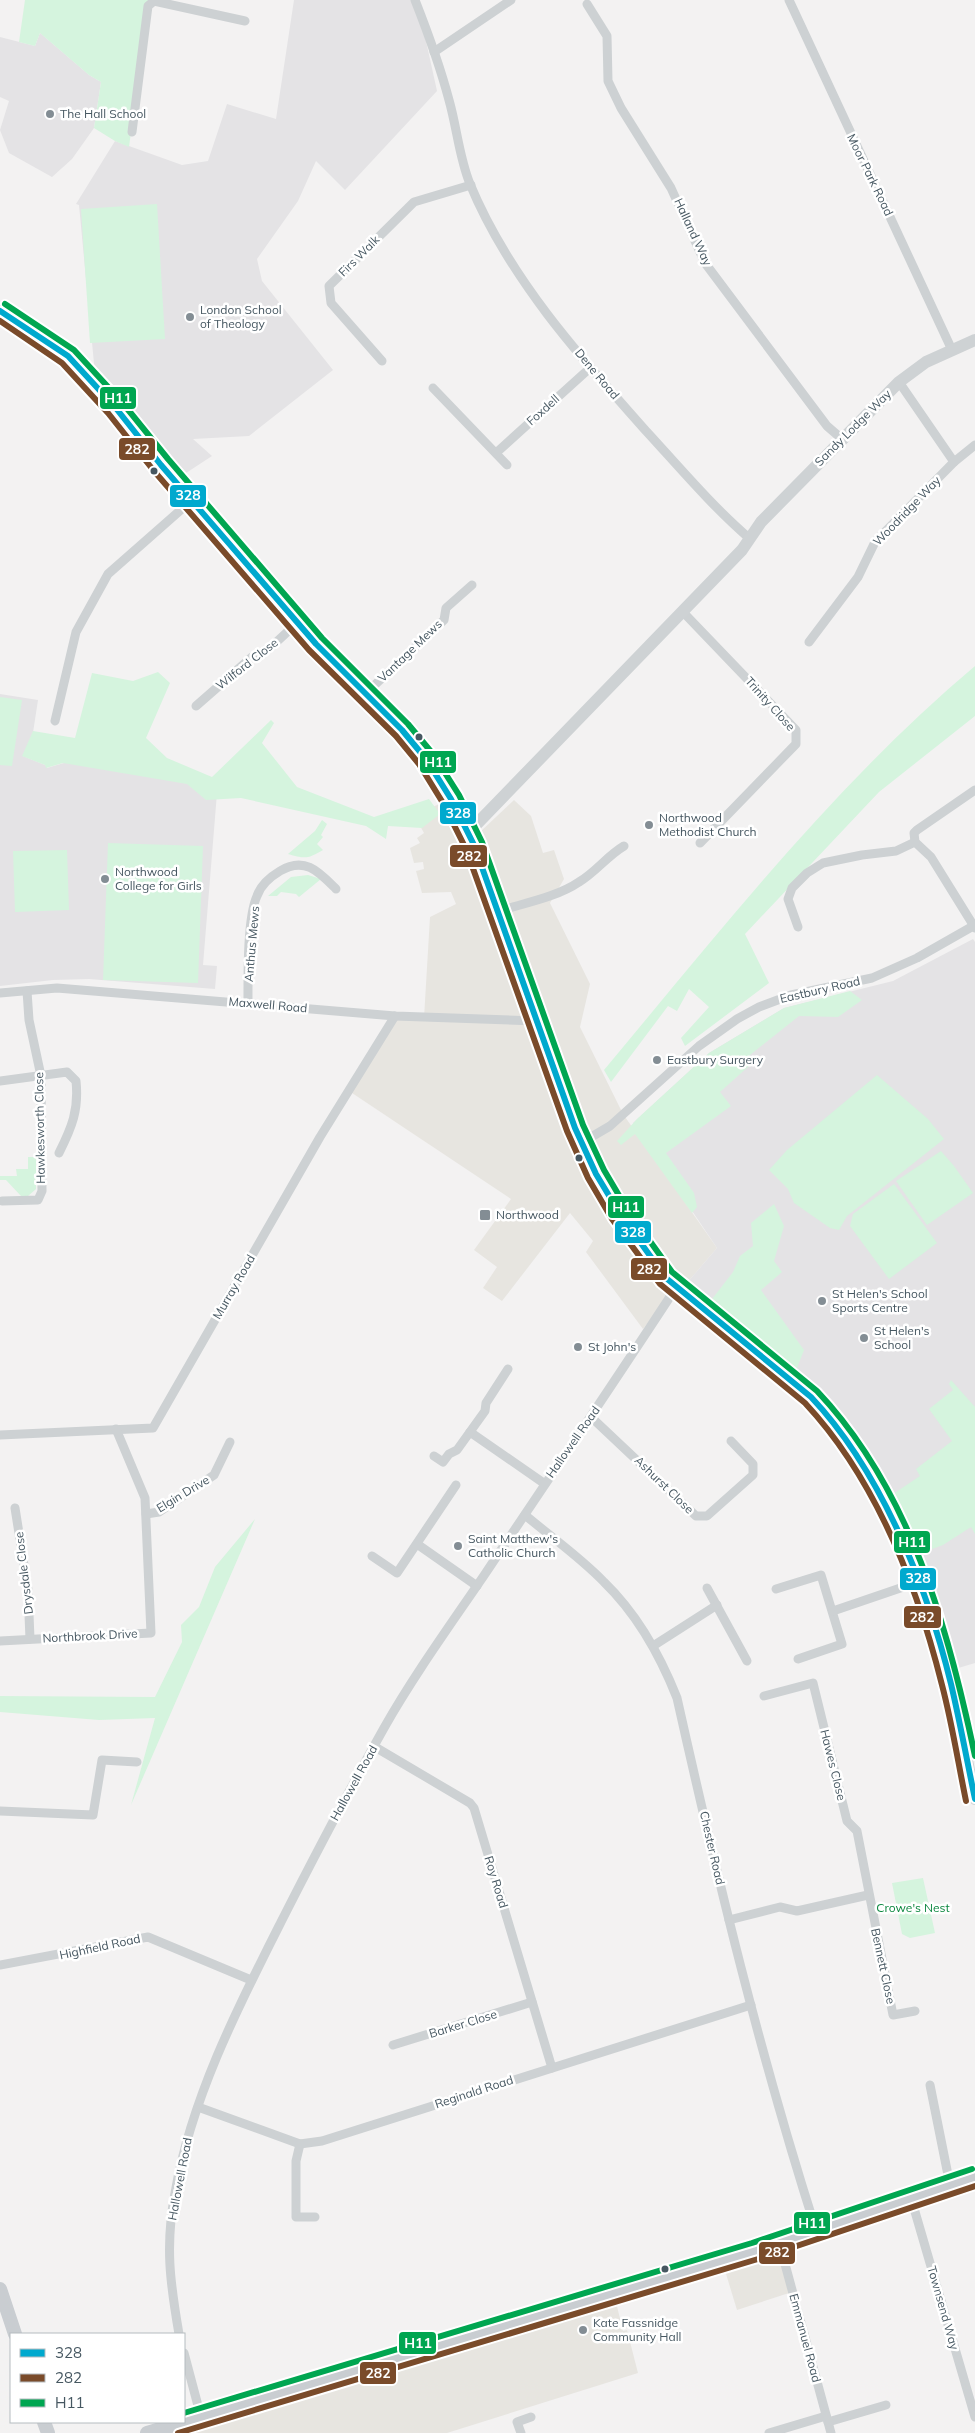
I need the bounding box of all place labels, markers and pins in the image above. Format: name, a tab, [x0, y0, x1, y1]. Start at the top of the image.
place label: The Hall School	[60, 106, 146, 121]
marker: The Hall School	[44, 108, 56, 120]
place label: London School of Theology	[200, 302, 282, 331]
marker: London School of Theology	[184, 311, 196, 323]
unlabelled marker	[149, 466, 159, 476]
unlabelled marker	[414, 732, 424, 742]
place label: Northwood Methodist Church	[659, 810, 757, 839]
marker: Northwood Methodist Church	[643, 819, 655, 831]
place label: Northwood College for Girls	[115, 864, 202, 893]
marker: Northwood College for Girls	[99, 873, 111, 885]
place label: Eastbury Surgery	[667, 1052, 764, 1067]
marker: Eastbury Surgery	[651, 1054, 663, 1066]
unlabelled marker	[574, 1153, 584, 1163]
place label: Northwood	[496, 1207, 559, 1222]
marker: Northwood	[478, 1208, 492, 1222]
place label: St Helen's School Sports Centre	[832, 1286, 928, 1315]
marker: St Helen's School Sports Centre	[816, 1295, 828, 1307]
place label: St Helen's School	[874, 1323, 930, 1352]
marker: St Helen's School	[858, 1332, 870, 1344]
place label: St John's	[588, 1339, 636, 1354]
marker: St John's	[572, 1341, 584, 1353]
place label: Saint Matthew's Catholic Church	[468, 1531, 558, 1560]
marker: Saint Matthew's Catholic Church	[452, 1540, 464, 1552]
unlabelled marker	[660, 2264, 670, 2274]
place label: Kate Fassnidge Community Hall	[593, 2315, 681, 2344]
marker: Kate Fassnidge Community Hall	[577, 2324, 589, 2336]

